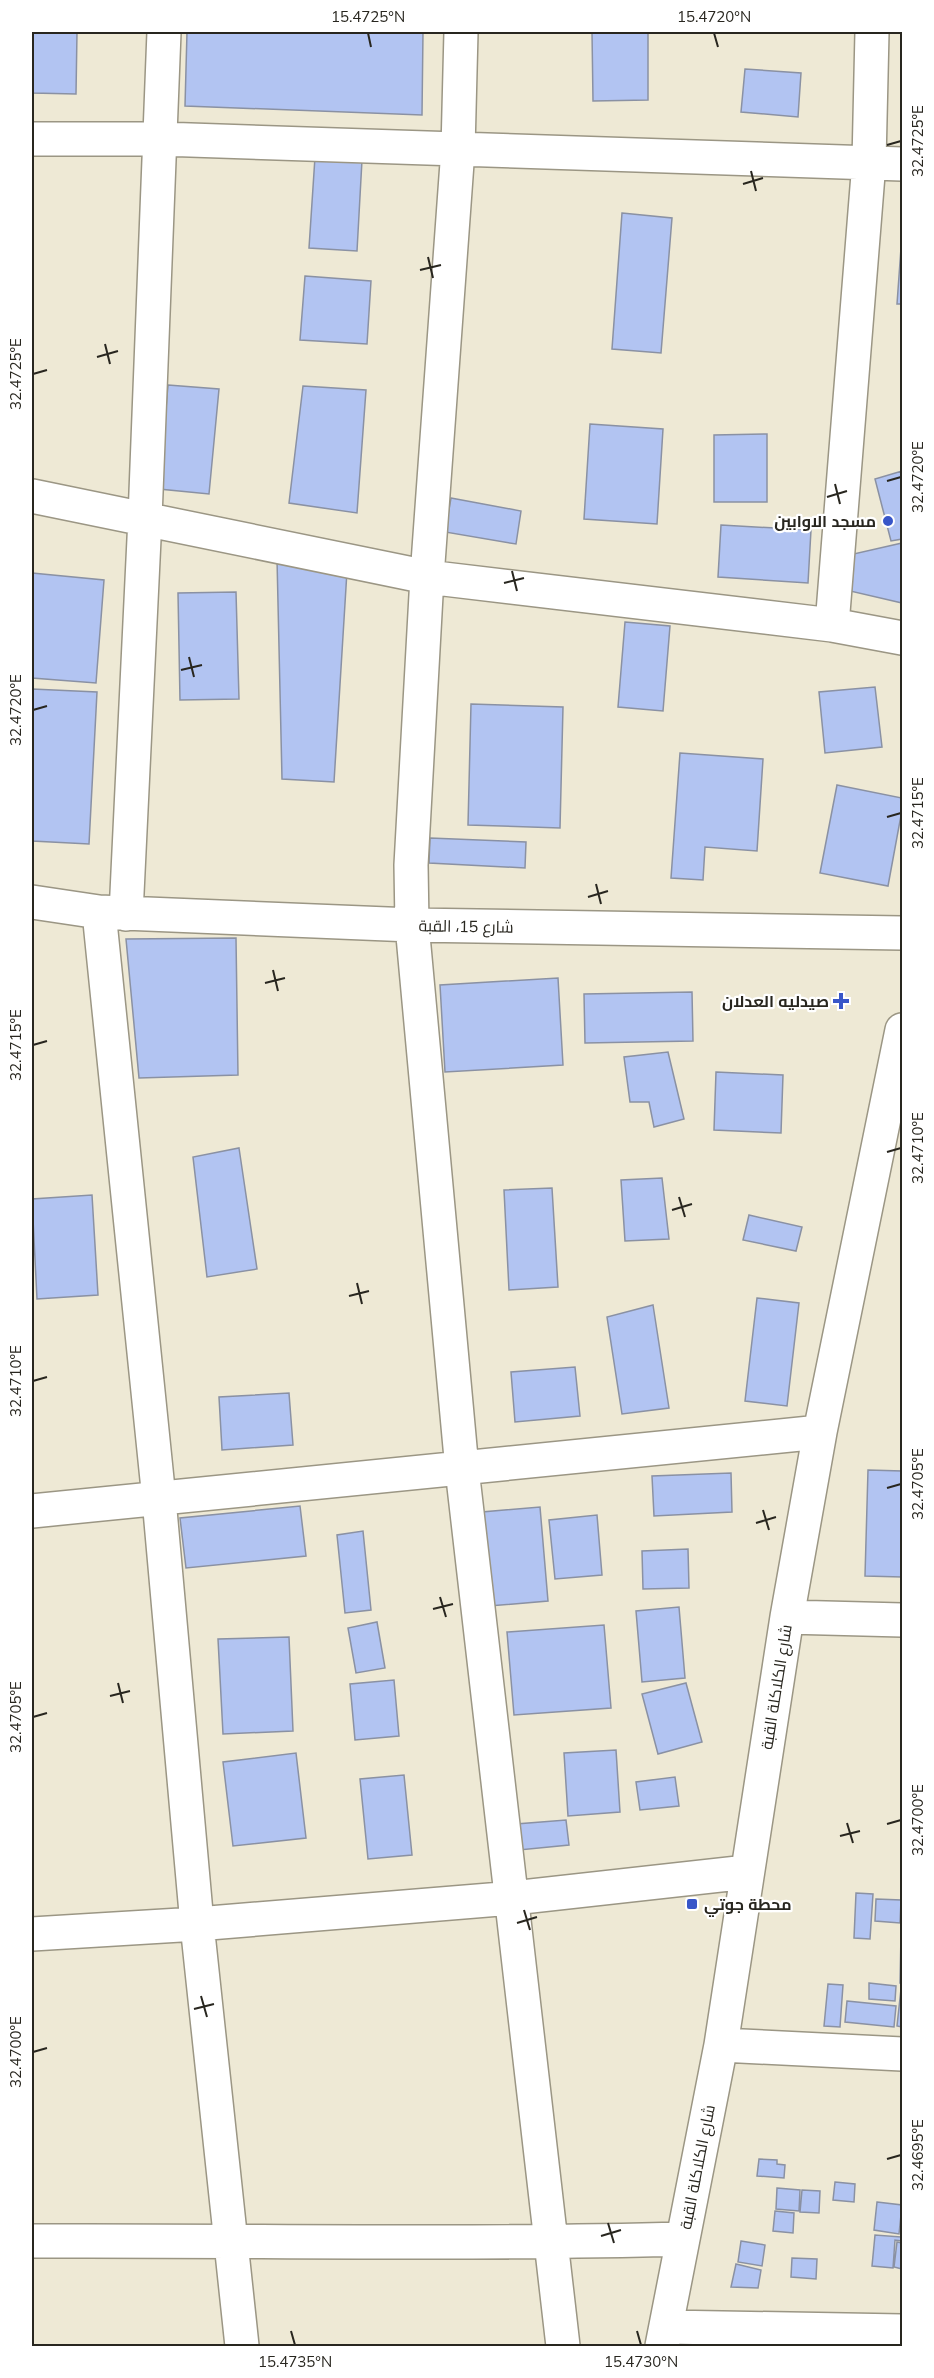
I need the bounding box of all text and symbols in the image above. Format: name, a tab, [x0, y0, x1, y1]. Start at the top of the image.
text: 15.4725°N	[331, 7, 405, 26]
text: 15.4720°N	[677, 7, 751, 26]
text: 32.4725°E	[908, 105, 927, 177]
text: 32.4725°E	[6, 338, 25, 410]
text: 32.4720°E	[908, 441, 927, 513]
place label: مسجد الاوابين	[774, 511, 876, 531]
marker: مسجد الاوابين	[881, 514, 895, 528]
text: 32.4720°E	[6, 674, 25, 746]
text: 32.4715°E	[908, 777, 927, 849]
street label: شارع 15، القبة	[418, 915, 514, 939]
place label: صيدليه العدلان	[722, 991, 829, 1011]
marker: صيدليه العدلان	[834, 994, 848, 1008]
text: 32.4715°E	[6, 1009, 25, 1081]
text: 32.4710°E	[908, 1112, 927, 1184]
text: 32.4710°E	[6, 1345, 25, 1417]
text: 32.4705°E	[908, 1448, 927, 1520]
street label: شارع الكلاكلة القبة	[756, 1623, 798, 1751]
text: 32.4705°E	[6, 1681, 25, 1753]
text: 32.4700°E	[908, 1784, 927, 1856]
place label: محطة جوتي	[704, 1894, 792, 1917]
marker: محطة جوتي	[685, 1897, 699, 1911]
text: 32.4700°E	[6, 2016, 25, 2088]
street label: شارع الكلاكلة القبة	[675, 2103, 721, 2231]
text: 32.4695°E	[908, 2119, 927, 2191]
text: 15.4735°N	[258, 2352, 332, 2371]
text: 15.4730°N	[604, 2352, 678, 2371]

